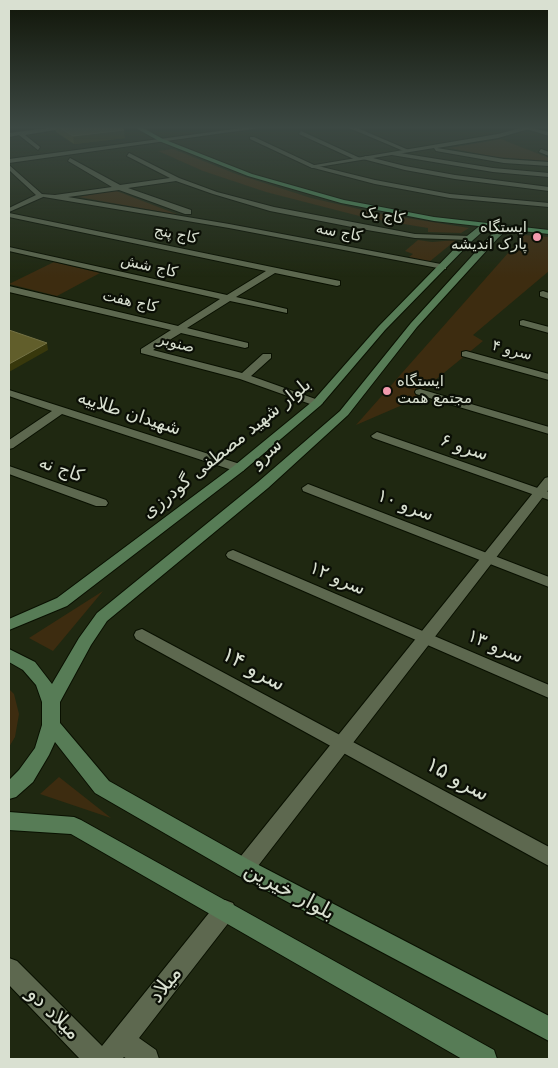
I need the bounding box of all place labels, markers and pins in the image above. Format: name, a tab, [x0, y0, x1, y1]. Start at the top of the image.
place label: ایستگاه پارک اندیشه	[451, 219, 527, 254]
marker: ایستگاه پارک اندیشه	[531, 231, 543, 243]
place label: ایستگاه مجتمع همت	[397, 373, 472, 408]
marker: ایستگاه مجتمع همت	[381, 385, 393, 397]

